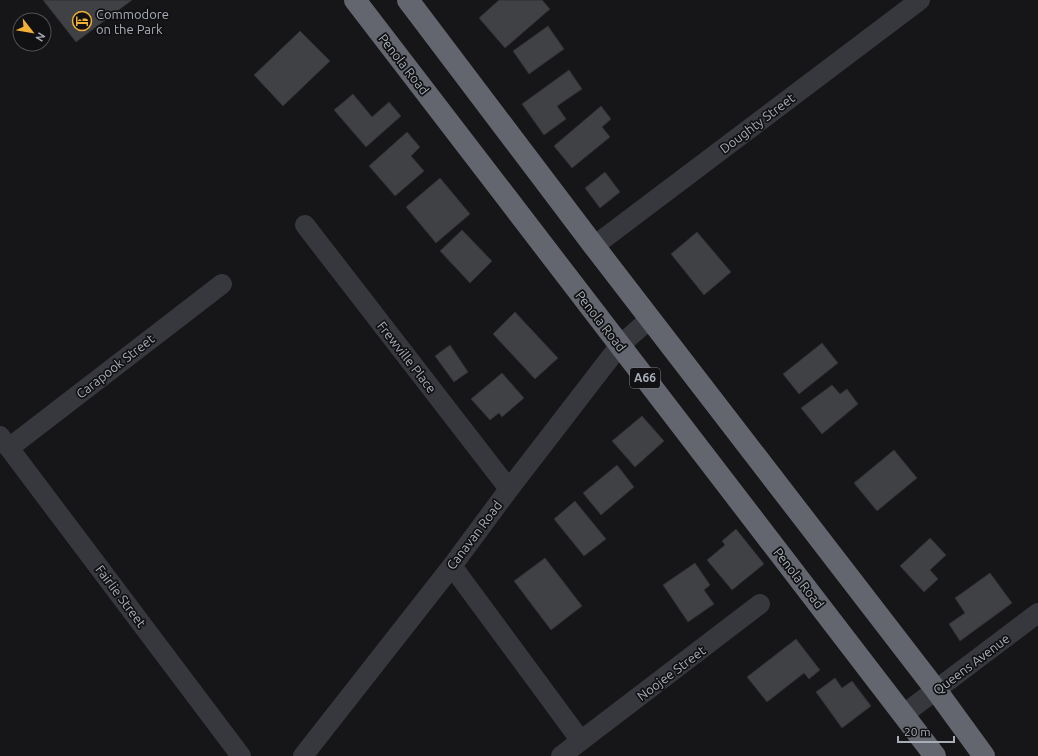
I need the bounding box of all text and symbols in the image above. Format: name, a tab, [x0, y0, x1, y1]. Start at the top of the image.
place label: Commodore on the Park	[96, 7, 169, 36]
hotel icon: Commodore on the Park	[71, 10, 93, 32]
north arrow	[12, 12, 52, 52]
text: N	[33, 31, 48, 44]
street label: Penola Road	[376, 31, 432, 97]
street label: Doughty Street	[717, 90, 797, 156]
street label: Penola Road	[573, 288, 629, 354]
street label: Frewville Place	[375, 319, 439, 395]
street label: Carapook Street	[73, 331, 157, 401]
road number: A66	[630, 368, 660, 388]
street label: Canavan Road	[444, 498, 504, 572]
street label: Penola Road	[771, 545, 827, 611]
street label: Fairlie Street	[93, 562, 149, 630]
street label: Queens Avenue	[930, 631, 1012, 698]
street label: Noojee Street	[634, 643, 708, 703]
scale bar	[898, 718, 954, 744]
text: 20 m	[904, 725, 931, 738]

